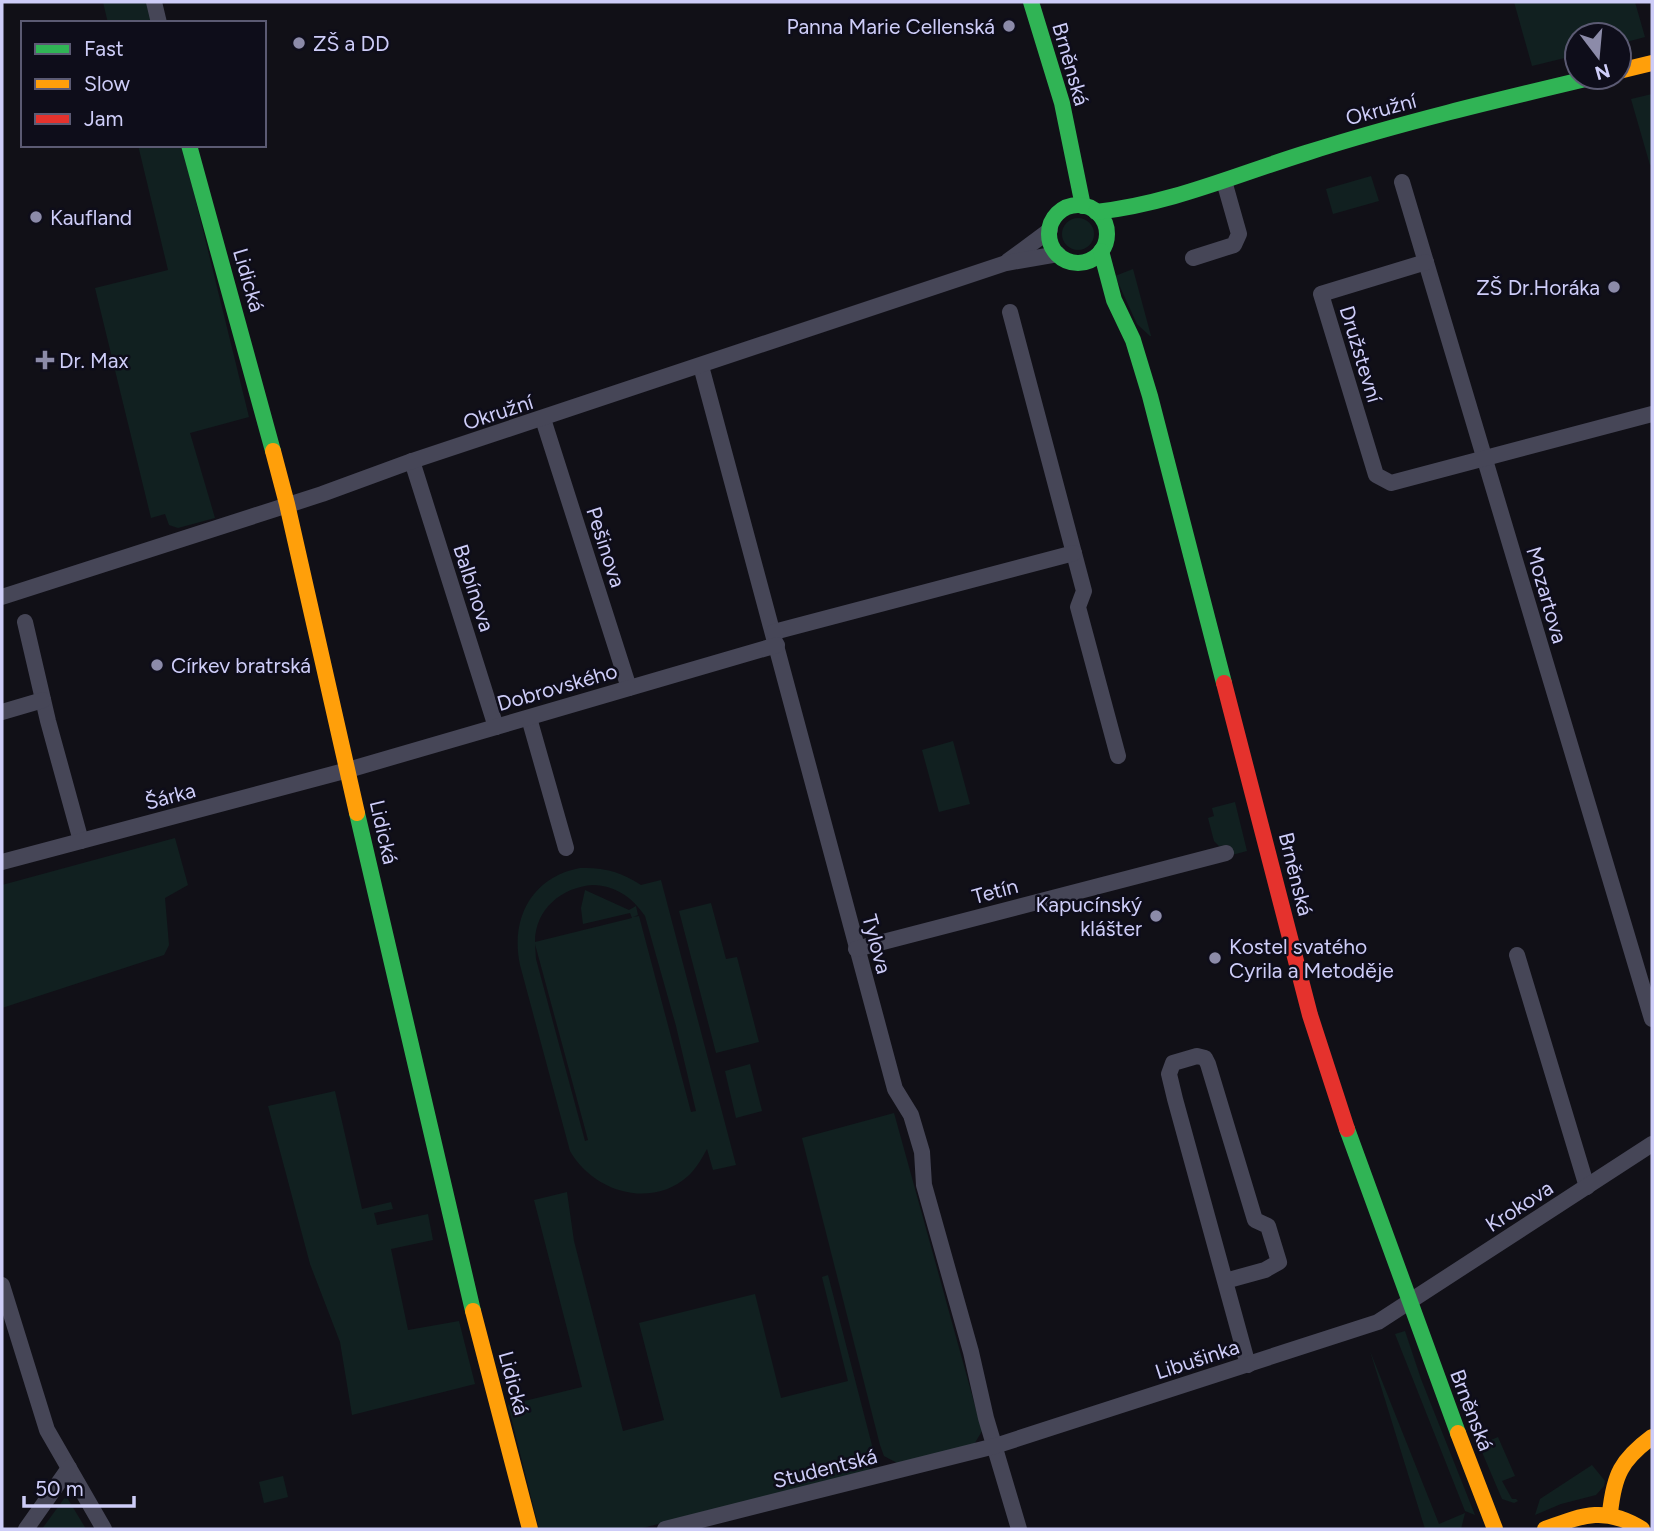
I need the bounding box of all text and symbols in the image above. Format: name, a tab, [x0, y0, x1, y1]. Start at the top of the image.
place label: Panna Marie Cellenská	[786, 14, 995, 39]
marker: Panna Marie Cellenská	[1001, 18, 1017, 34]
street label: Brněnská	[1047, 20, 1095, 108]
legend	[21, 21, 266, 147]
north arrow	[1563, 21, 1633, 91]
place label: ZŠ a DD	[313, 31, 389, 56]
marker: ZŠ a DD	[291, 35, 307, 51]
text: Fast	[84, 36, 124, 61]
text: N	[1592, 59, 1613, 85]
text: Slow	[84, 71, 130, 96]
street label: Okružní	[1343, 87, 1420, 130]
text: Jam	[84, 106, 123, 131]
place label: Kaufland	[50, 205, 132, 230]
marker: Kaufland	[28, 209, 44, 225]
street label: Lidická	[228, 245, 270, 315]
place label: ZŠ Dr.Horáka	[1476, 275, 1600, 300]
marker: ZŠ Dr.Horáka	[1606, 279, 1622, 295]
street label: Družstevní	[1334, 303, 1388, 407]
place label: Dr. Max	[59, 348, 129, 373]
marker: Dr. Max	[37, 352, 53, 368]
street label: Okružní	[460, 389, 537, 435]
street label: Pešinova	[581, 504, 631, 590]
street label: Balbínova	[448, 541, 500, 635]
street label: Mozartova	[1521, 544, 1573, 646]
place label: Církev bratrská	[171, 653, 311, 678]
marker: Církev bratrská	[149, 657, 165, 673]
street label: Dobrovského	[494, 658, 620, 716]
street label: Šárka	[142, 777, 198, 815]
street label: Lidická	[365, 798, 403, 866]
street label: Brněnská	[1274, 830, 1318, 918]
street label: Tetín	[969, 873, 1021, 909]
place label: Kapucínský klášter	[1036, 892, 1142, 941]
marker: Kapucínský klášter	[1148, 908, 1164, 924]
street label: Tylova	[857, 912, 897, 976]
place label: Kostel svatého Cyrila a Metoděje	[1229, 934, 1394, 983]
marker: Kostel svatého Cyrila a Metoděje	[1207, 950, 1223, 966]
street label: Krokova	[1481, 1175, 1557, 1237]
street label: Libušinka	[1152, 1334, 1242, 1384]
street label: Lidická	[494, 1348, 534, 1418]
street label: Brněnská	[1445, 1366, 1499, 1454]
street label: Studentská	[770, 1443, 880, 1493]
scale bar	[24, 1464, 135, 1508]
text: 50 m	[35, 1476, 84, 1501]

